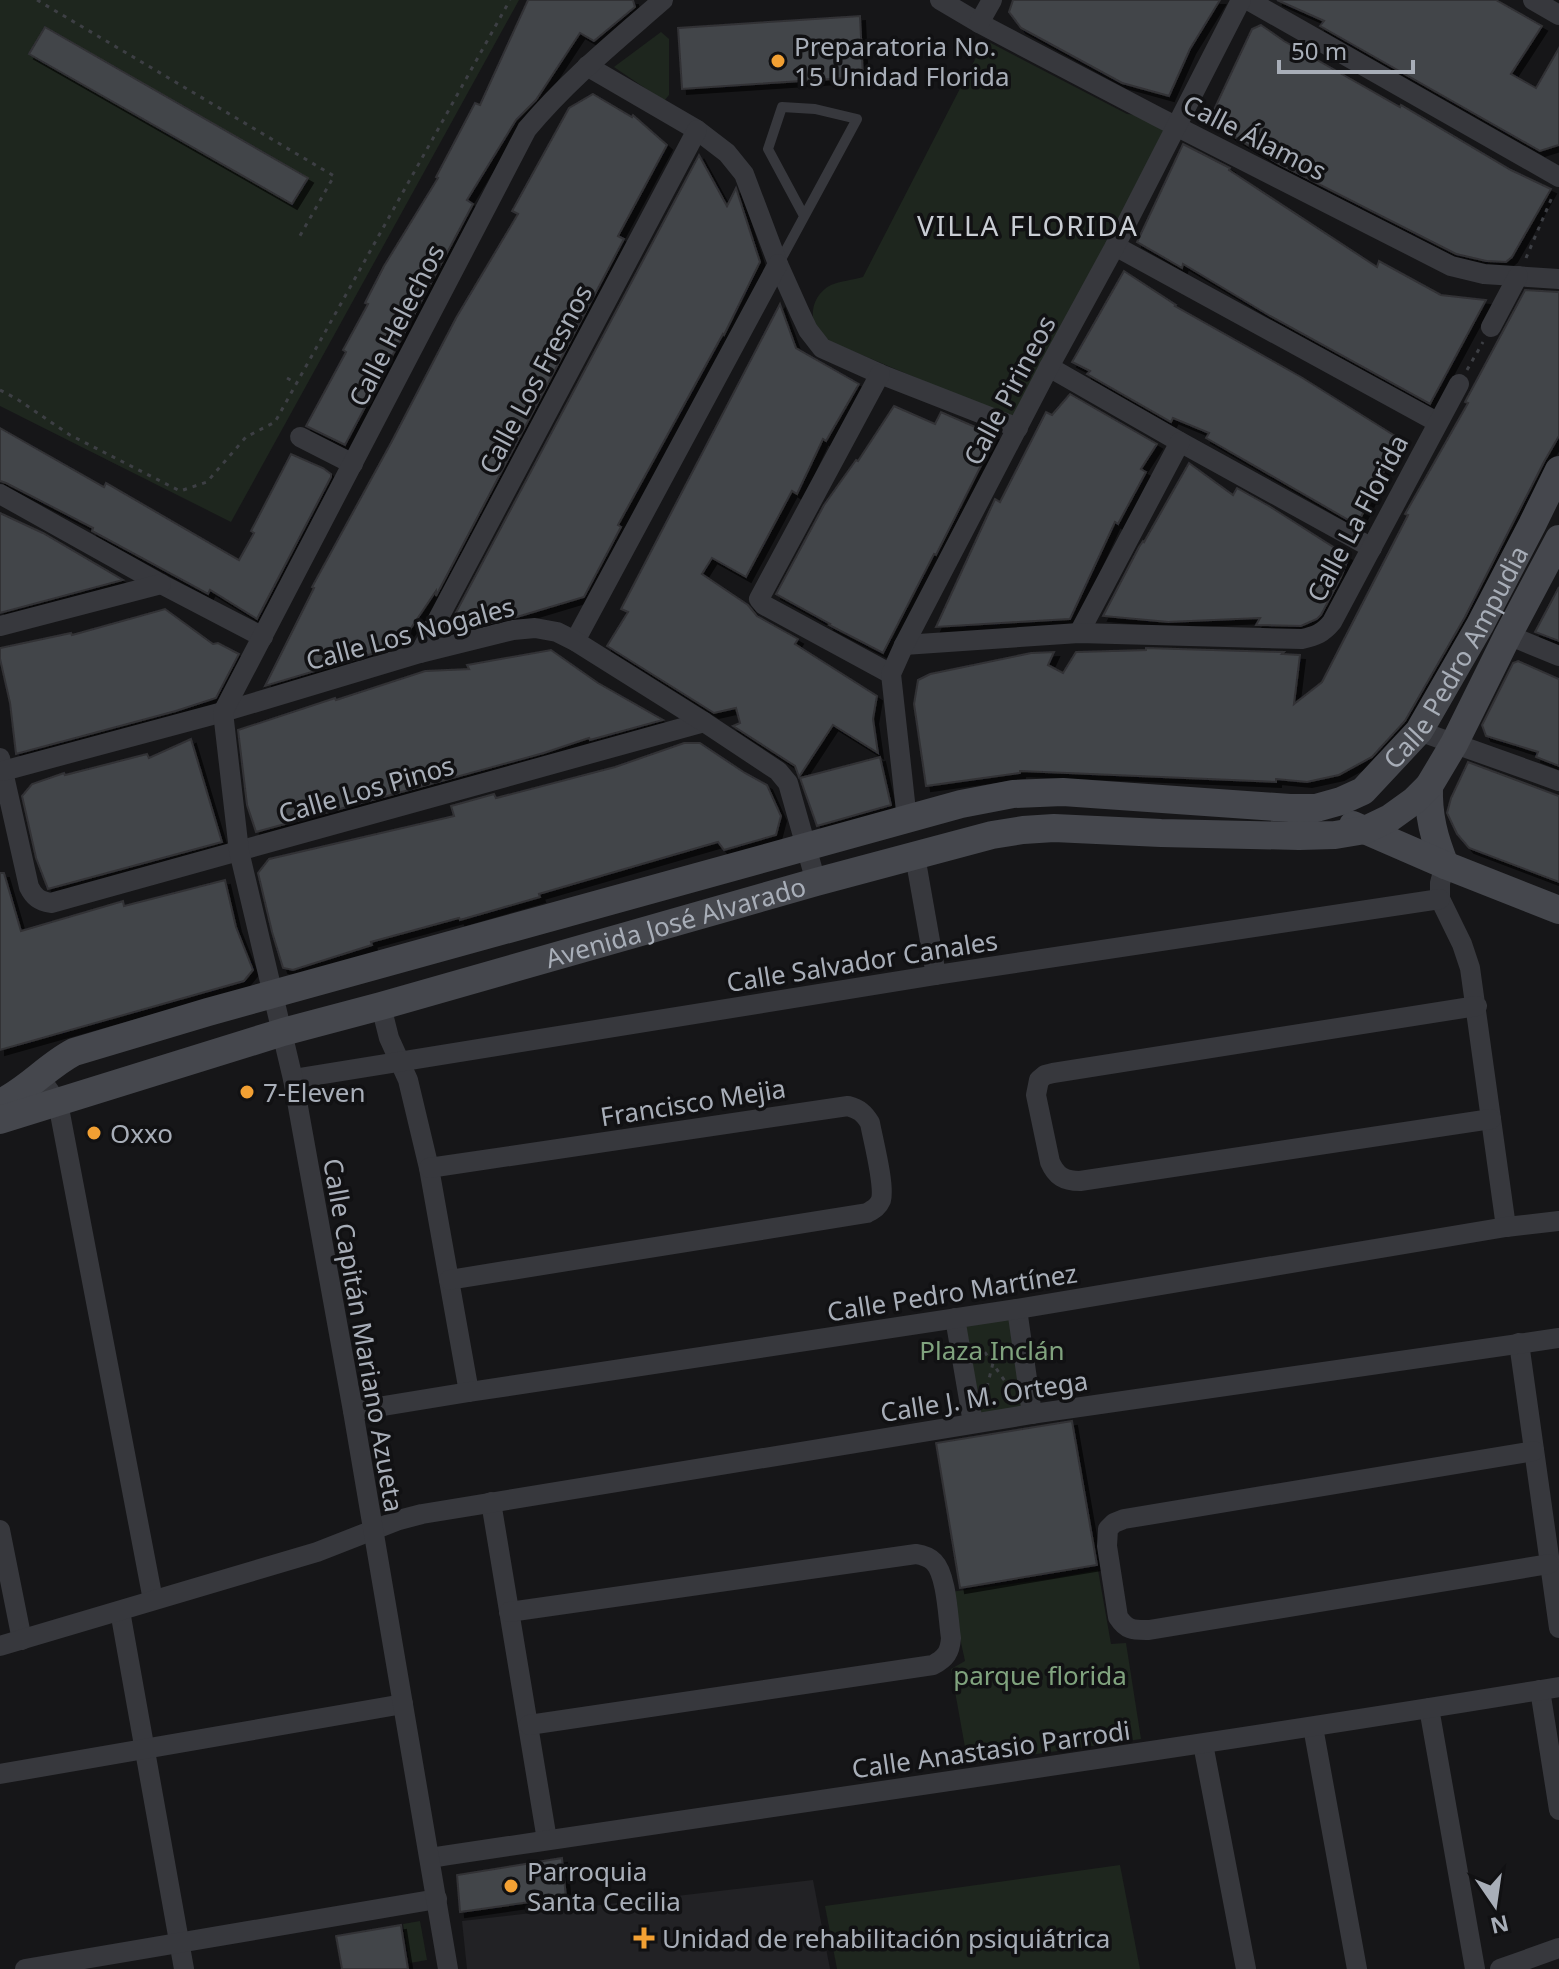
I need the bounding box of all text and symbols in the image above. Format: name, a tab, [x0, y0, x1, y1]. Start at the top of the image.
scale bar	[1279, 24, 1413, 74]
place label: Preparatoria No. 15 Unidad Florida	[794, 28, 1010, 94]
text: 50 m	[1291, 34, 1347, 67]
marker: Preparatoria No. 15 Unidad Florida	[769, 52, 787, 70]
street label: Calle Álamos	[1177, 85, 1333, 189]
district label: VILLA FLORIDA	[917, 206, 1139, 244]
street label: Calle Helechos	[340, 238, 452, 412]
street label: Calle Los Fresnos	[470, 278, 600, 480]
street label: Calle Pirineos	[954, 309, 1064, 471]
street label: Calle La Florida	[1298, 428, 1416, 608]
street label: Calle Pedro Ampudia	[1375, 539, 1536, 777]
street label: Calle Los Nogales	[302, 588, 518, 678]
street label: Calle Los Pinos	[274, 747, 458, 831]
street label: Avenida José Alvarado	[541, 868, 810, 976]
street label: Calle Salvador Canales	[724, 922, 1000, 1000]
street label: Francisco Mejia	[598, 1070, 788, 1134]
place label: 7-Eleven	[263, 1074, 366, 1110]
marker: 7-Eleven	[238, 1083, 256, 1101]
place label: Oxxo	[110, 1115, 173, 1151]
marker: Oxxo	[85, 1124, 103, 1142]
street label: Calle Capitán Mariano Azueta	[315, 1155, 413, 1515]
street label: Calle Pedro Martínez	[824, 1254, 1080, 1330]
park label: Plaza Inclán	[919, 1332, 1065, 1368]
street label: Calle J. M. Ortega	[878, 1362, 1090, 1430]
park label: parque florida	[953, 1657, 1127, 1693]
street label: Calle Anastasio Parrodi	[849, 1712, 1133, 1786]
place label: Parroquia Santa Cecilia	[527, 1853, 681, 1919]
north arrow	[1455, 1865, 1535, 1945]
marker: Parroquia Santa Cecilia	[502, 1877, 520, 1895]
text: N	[1488, 1909, 1512, 1942]
place label: Unidad de rehabilitación psiquiátrica	[662, 1920, 1110, 1956]
marker: Unidad de rehabilitación psiquiátrica	[633, 1927, 655, 1949]

